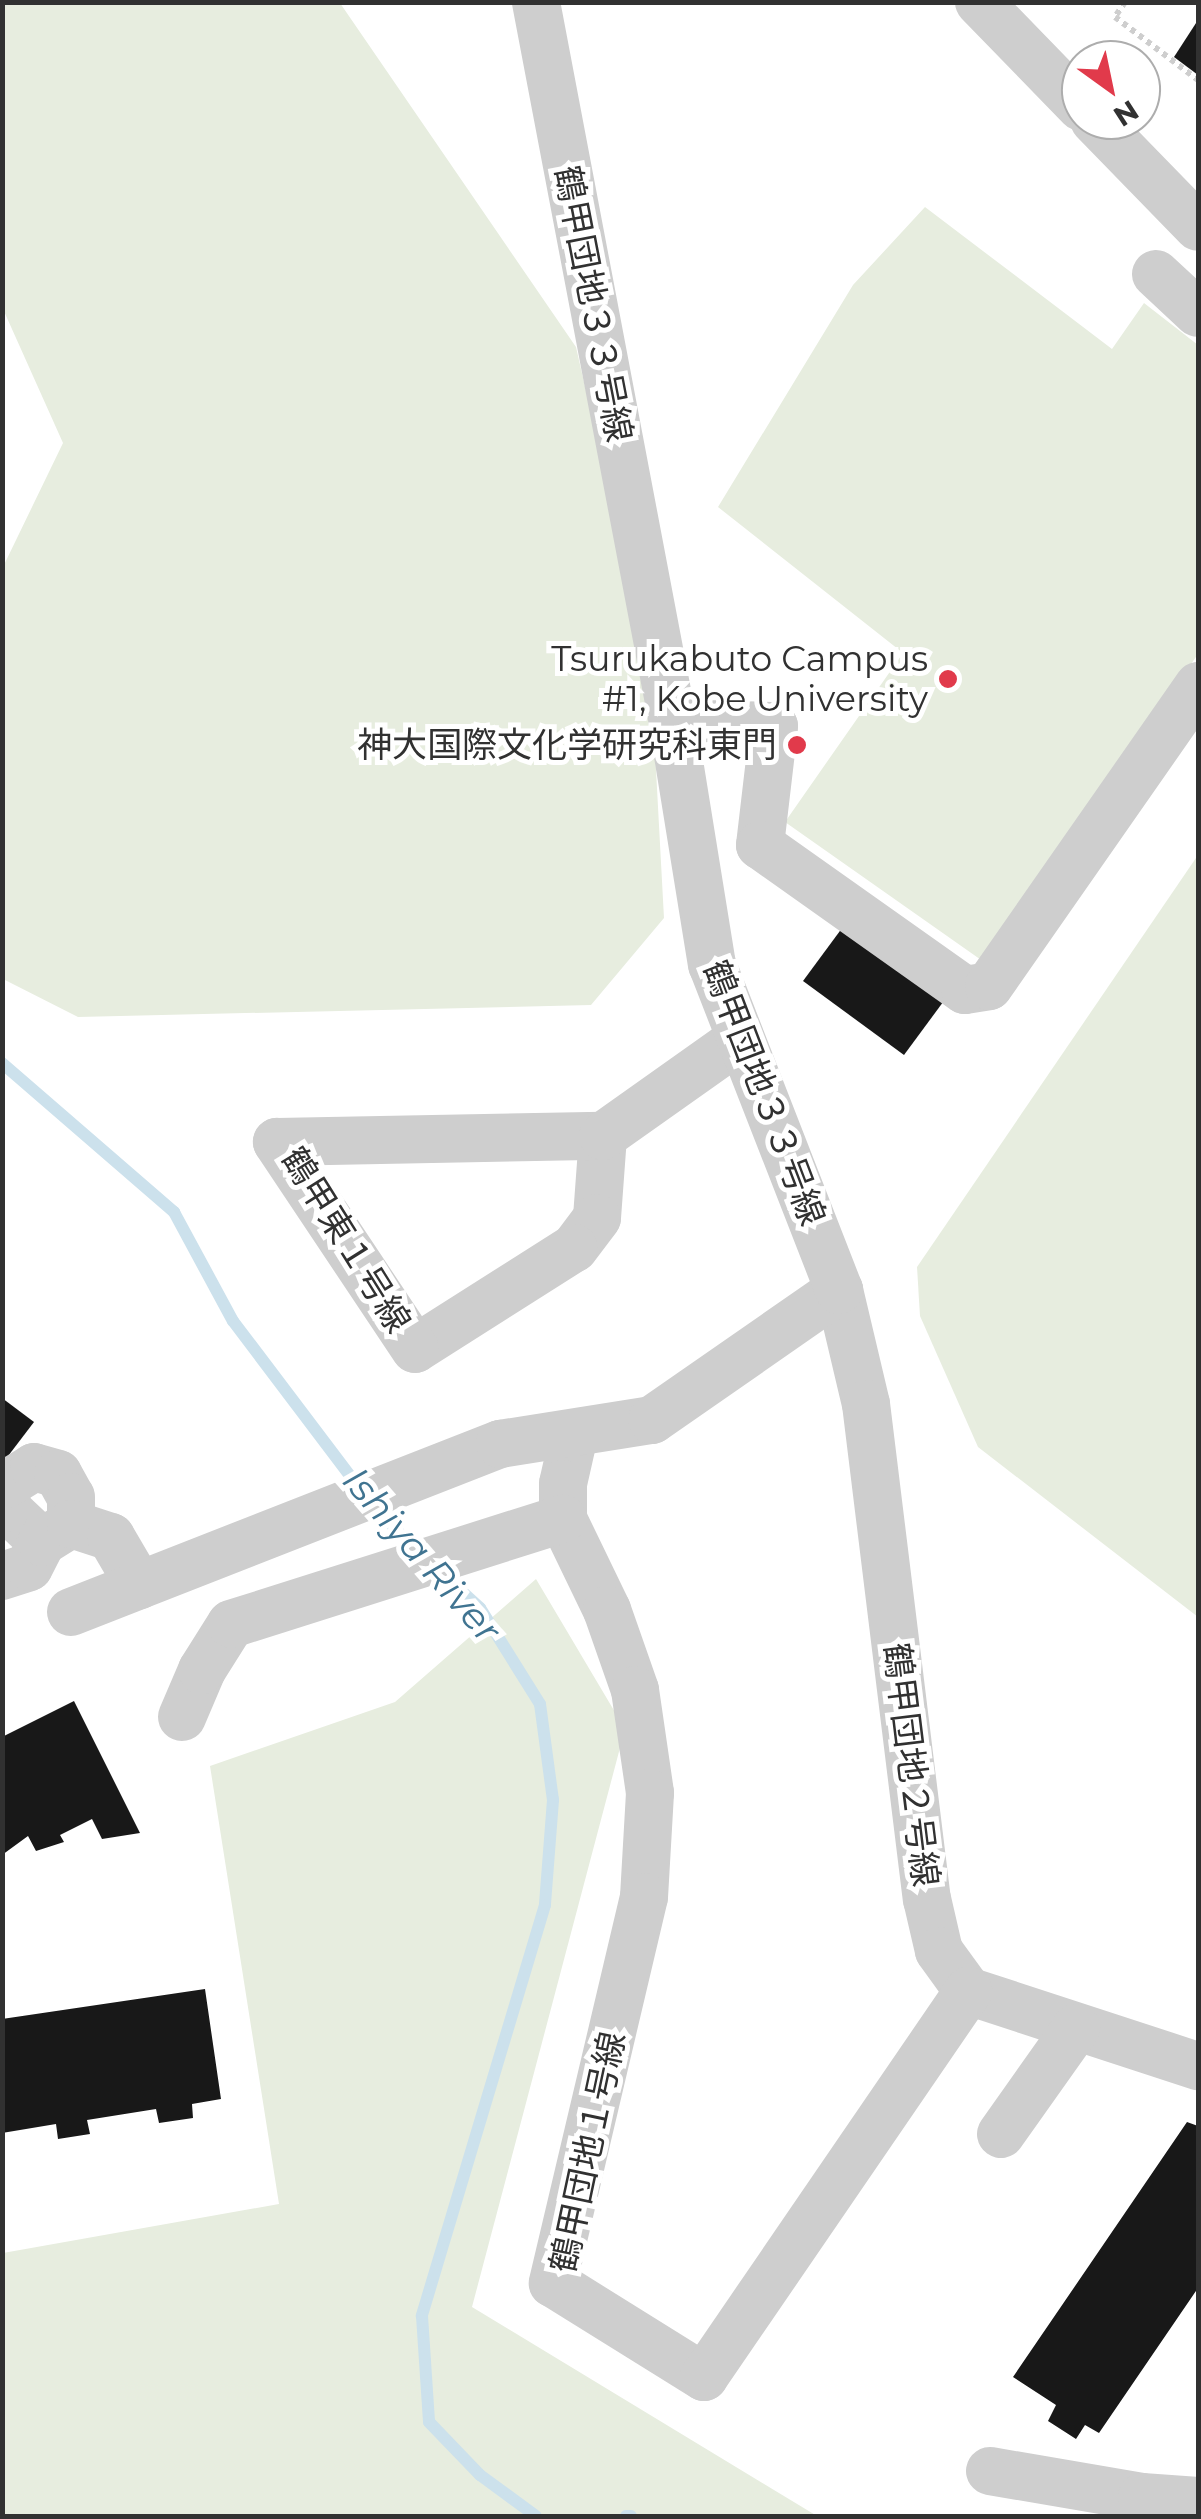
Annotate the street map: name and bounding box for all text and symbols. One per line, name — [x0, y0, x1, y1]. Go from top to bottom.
north arrow — [1061, 40, 1161, 140]
text: N — [1108, 93, 1145, 134]
street label: 鶴甲団地３３号線 — [546, 163, 640, 445]
place label: Tsurukabuto Campus #1, Kobe University — [551, 638, 928, 720]
marker: Tsurukabuto Campus #1, Kobe University — [937, 668, 959, 690]
place label: 神大国際文化学研究科東門 — [357, 724, 777, 766]
marker: 神大国際文化学研究科東門 — [786, 734, 808, 756]
street label: 鶴甲団地３３号線 — [694, 955, 834, 1231]
street label: 鶴甲東１号線 — [273, 1140, 419, 1340]
water label: Ishiya River — [333, 1458, 511, 1652]
street label: 鶴甲団地２号線 — [875, 1641, 947, 1889]
street label: 鶴甲団地１号線 — [542, 2028, 634, 2276]

